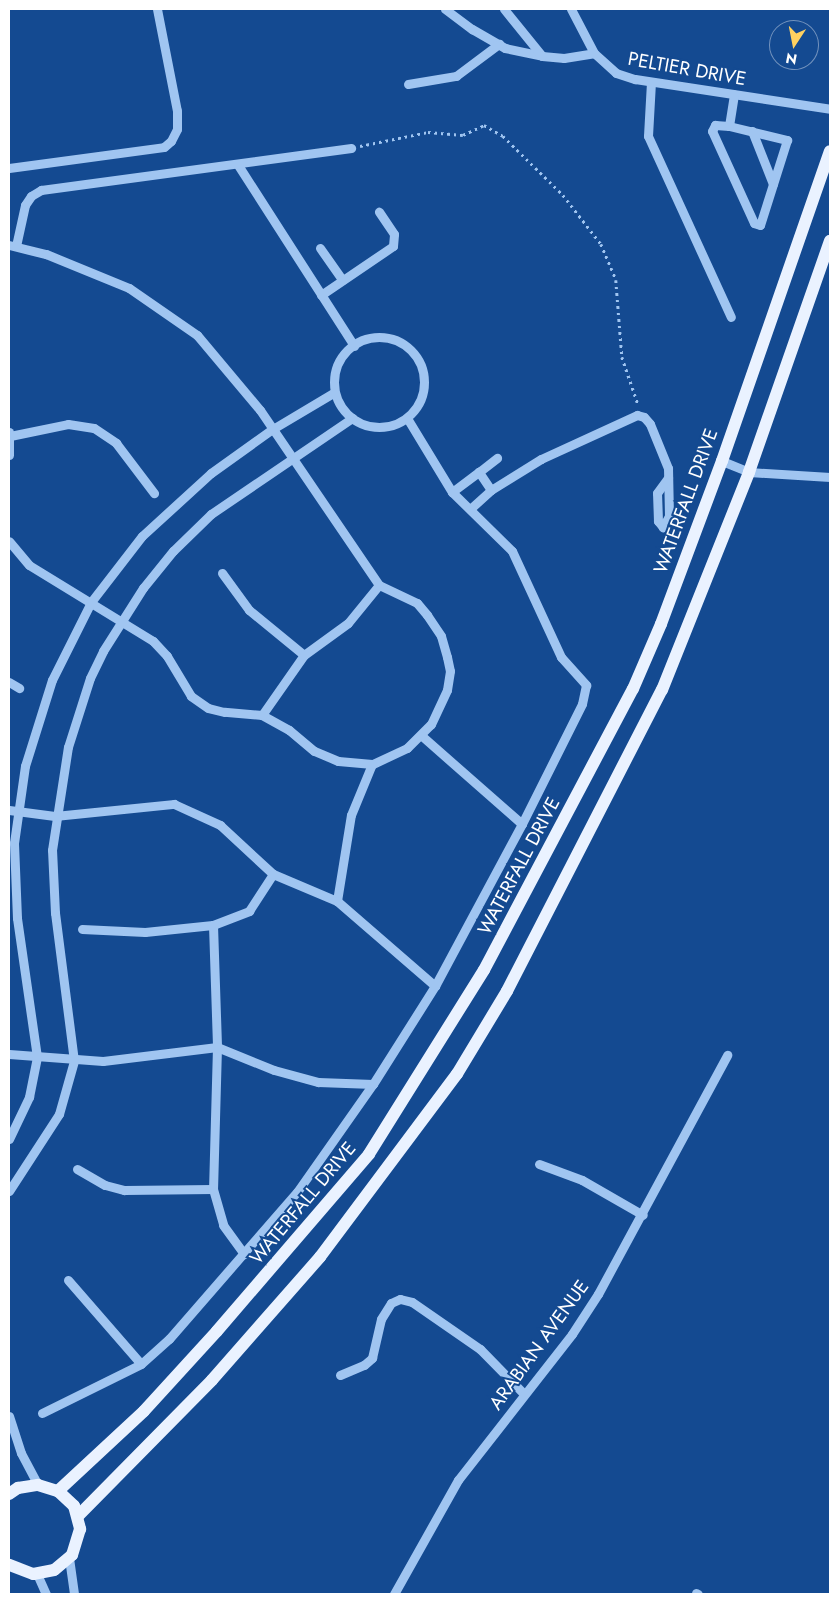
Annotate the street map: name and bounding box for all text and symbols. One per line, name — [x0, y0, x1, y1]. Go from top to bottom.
north arrow — [769, 20, 819, 70]
street label: PELTIER DRIVE — [626, 47, 748, 91]
text: N — [784, 48, 799, 70]
street label: WATERFALL DRIVE — [649, 425, 723, 577]
street label: WATERFALL DRIVE — [473, 793, 565, 939]
street label: WATERFALL DRIVE — [245, 1137, 361, 1269]
street label: ARABIAN AVENUE — [484, 1276, 594, 1414]

